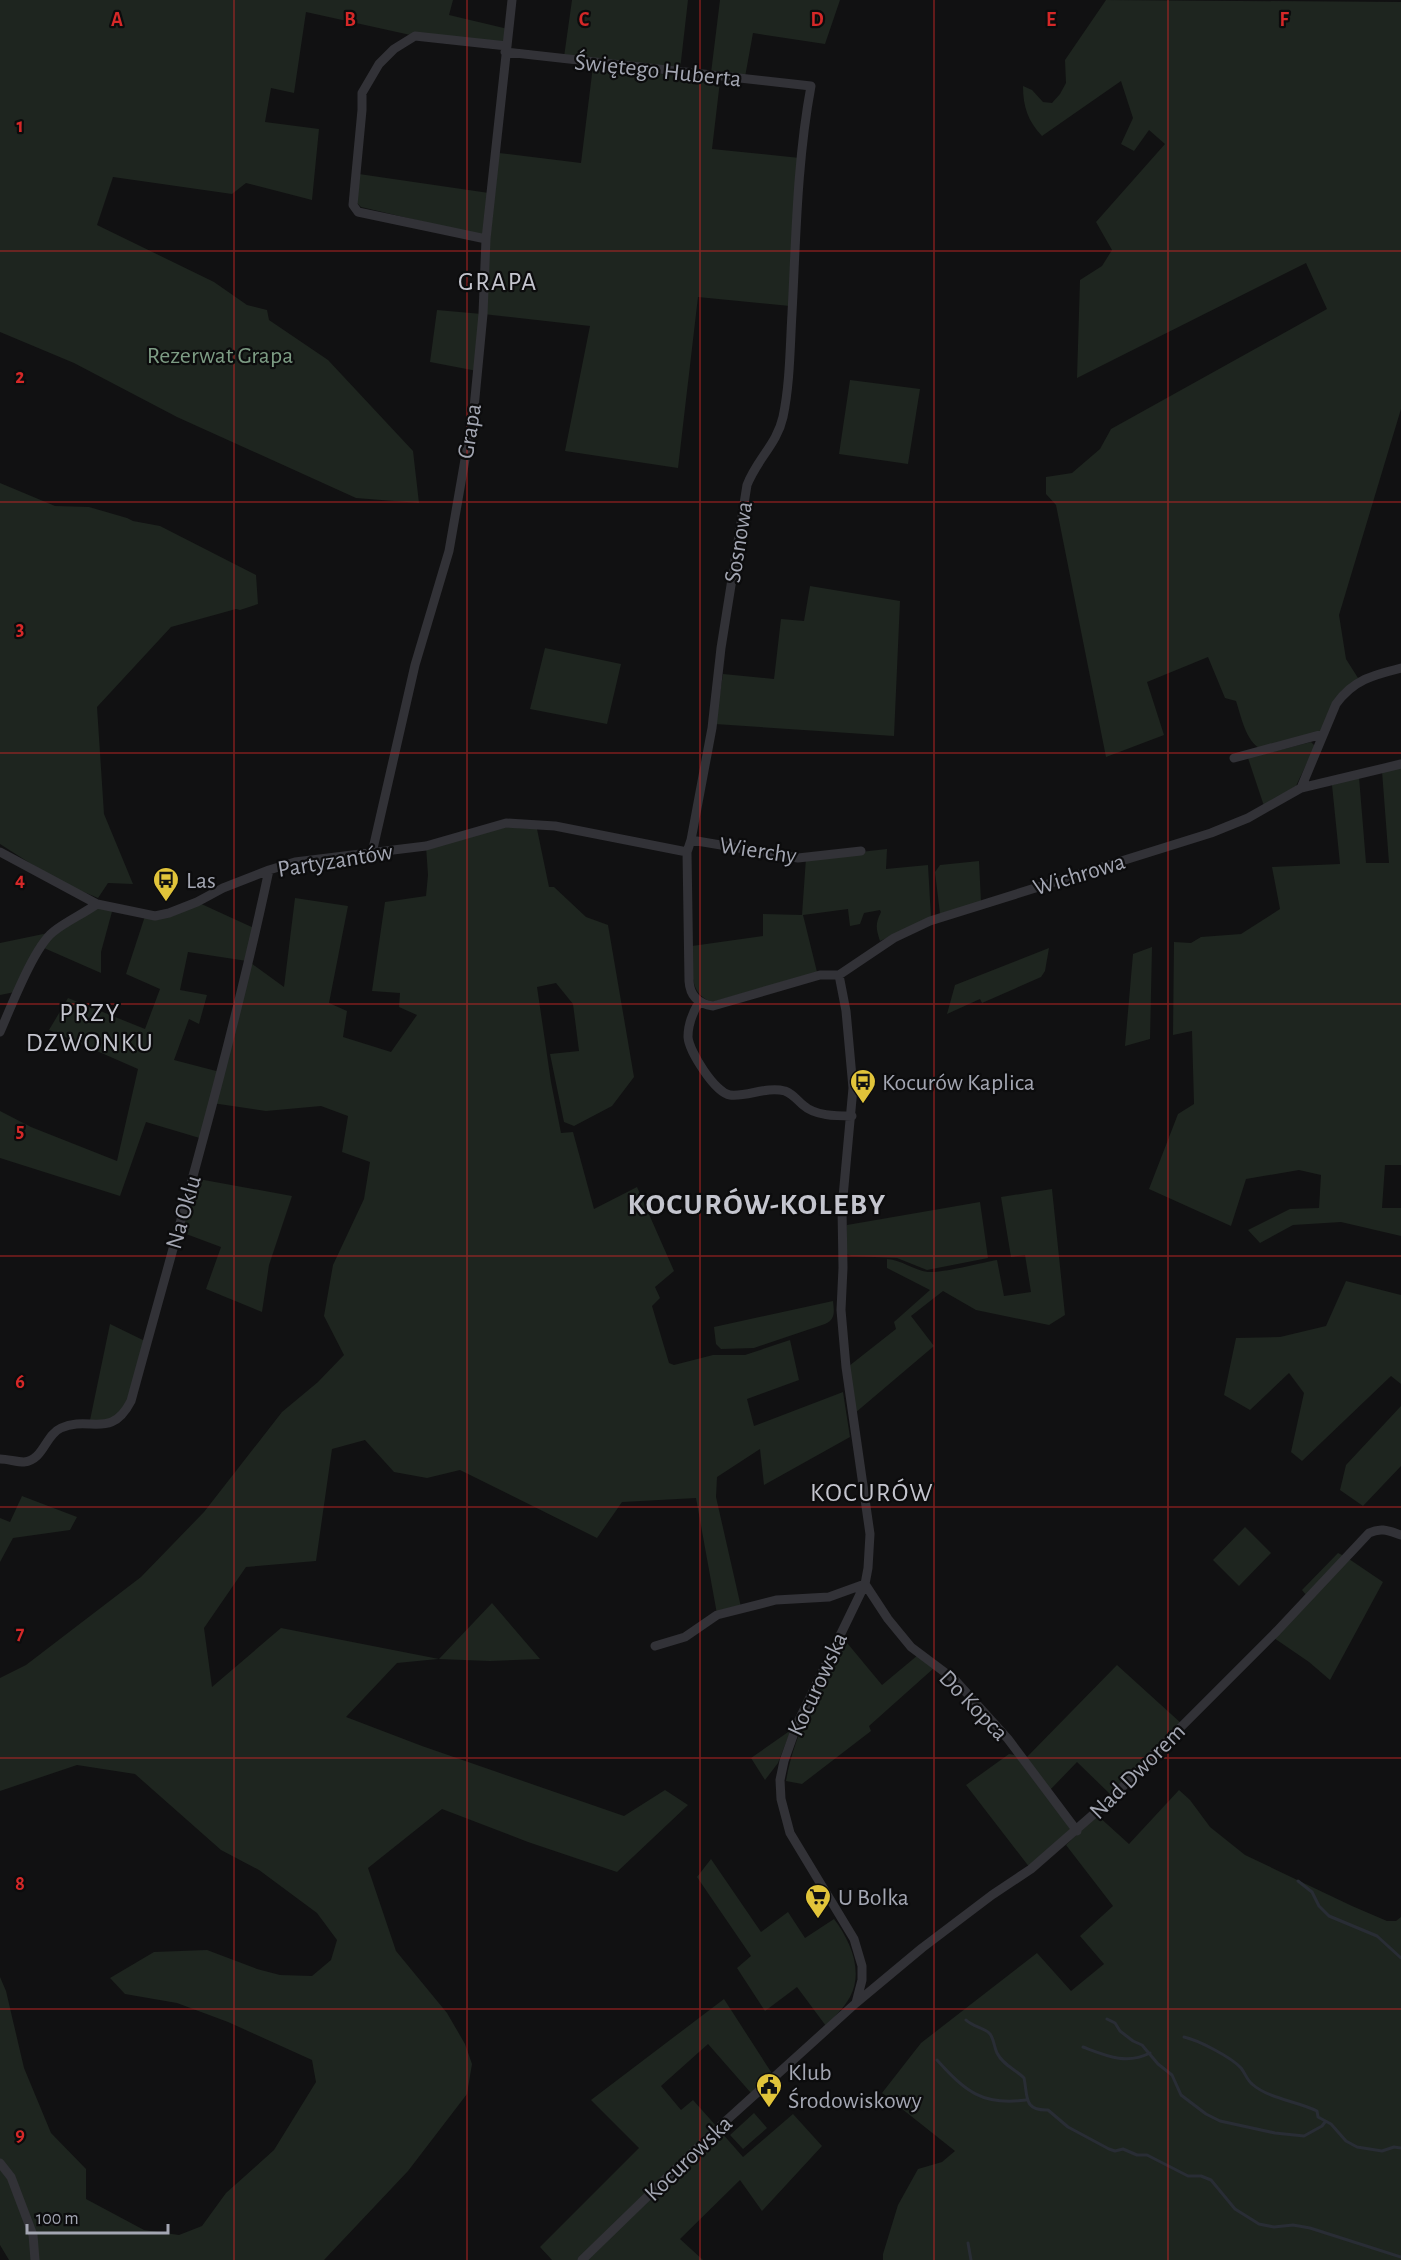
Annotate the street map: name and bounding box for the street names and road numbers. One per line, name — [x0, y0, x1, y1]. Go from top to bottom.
street label: Świętego Huberta — [573, 48, 743, 92]
street label: Grapa — [454, 402, 486, 461]
street label: Sosnowa — [721, 500, 757, 585]
street label: Wierchy — [718, 834, 798, 868]
street label: Partyzantów — [276, 840, 395, 882]
street label: Wichrowa — [1030, 850, 1128, 900]
street label: Na Oklu — [162, 1173, 206, 1252]
street label: Kocurowska — [783, 1629, 852, 1740]
street label: Do Kopca — [934, 1666, 1012, 1746]
street label: Nad Dworem — [1085, 1719, 1190, 1824]
street label: Kocurowska — [640, 2111, 737, 2206]

